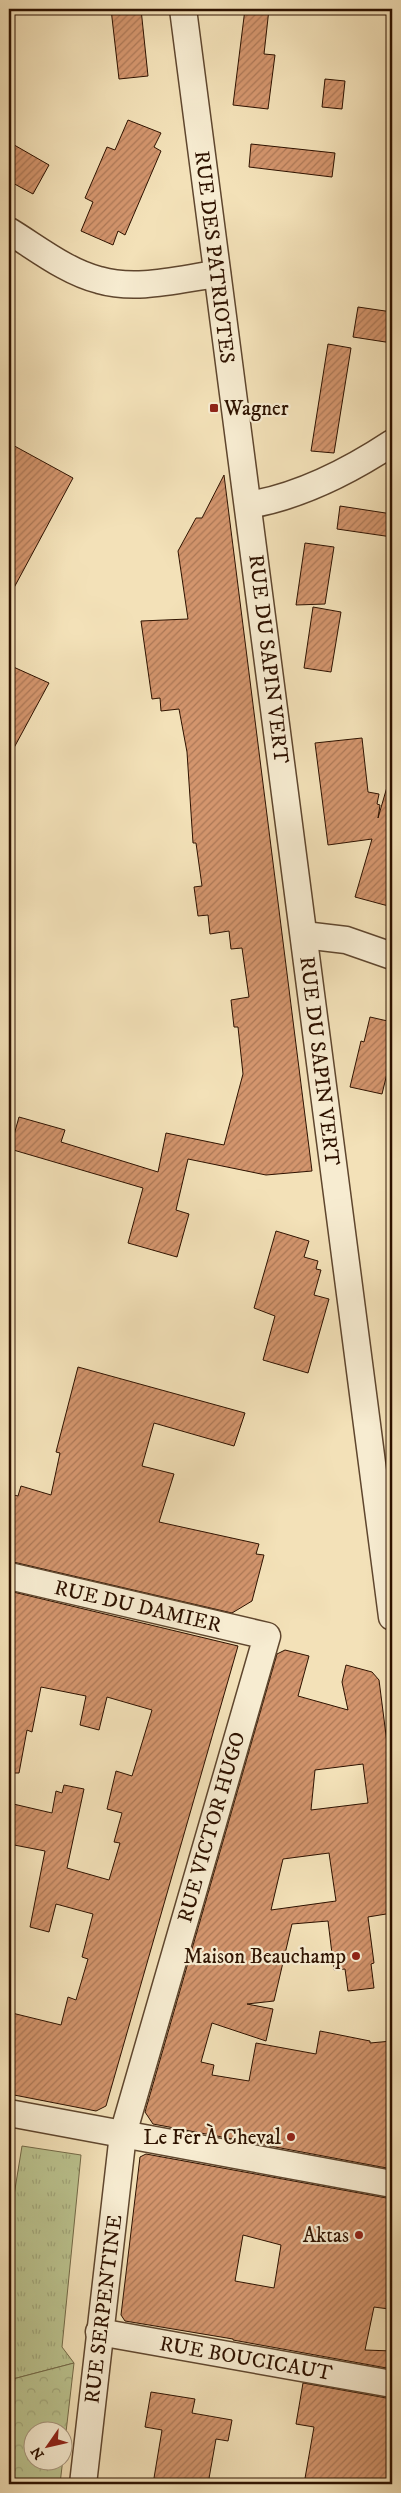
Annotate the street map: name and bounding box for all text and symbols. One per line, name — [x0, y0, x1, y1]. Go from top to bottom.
street label: RUE DES PATRIOTES — [188, 149, 240, 365]
place label: Wagner — [223, 396, 289, 422]
marker: Wagner — [208, 402, 220, 414]
street label: RUE DU SAPIN VERT — [242, 553, 294, 765]
street label: RUE DU SAPIN VERT — [293, 955, 345, 1167]
street label: RUE DU DAMIER — [52, 1575, 224, 1639]
street label: RUE VICTOR HUGO — [172, 1729, 252, 1926]
place label: Maison Beauchamp — [183, 1944, 346, 1970]
marker: Maison Beauchamp — [350, 1950, 362, 1962]
place label: Le Fer À Cheval — [143, 2123, 282, 2151]
marker: Le Fer À Cheval — [285, 2131, 297, 2143]
street label: RUE SERPENTINE — [80, 2213, 128, 2405]
place label: Aktas — [303, 2223, 349, 2249]
marker: Aktas — [353, 2229, 365, 2241]
street label: RUE BOUCICAUT — [157, 2331, 334, 2387]
north arrow — [22, 2420, 72, 2470]
text: N — [27, 2442, 49, 2463]

